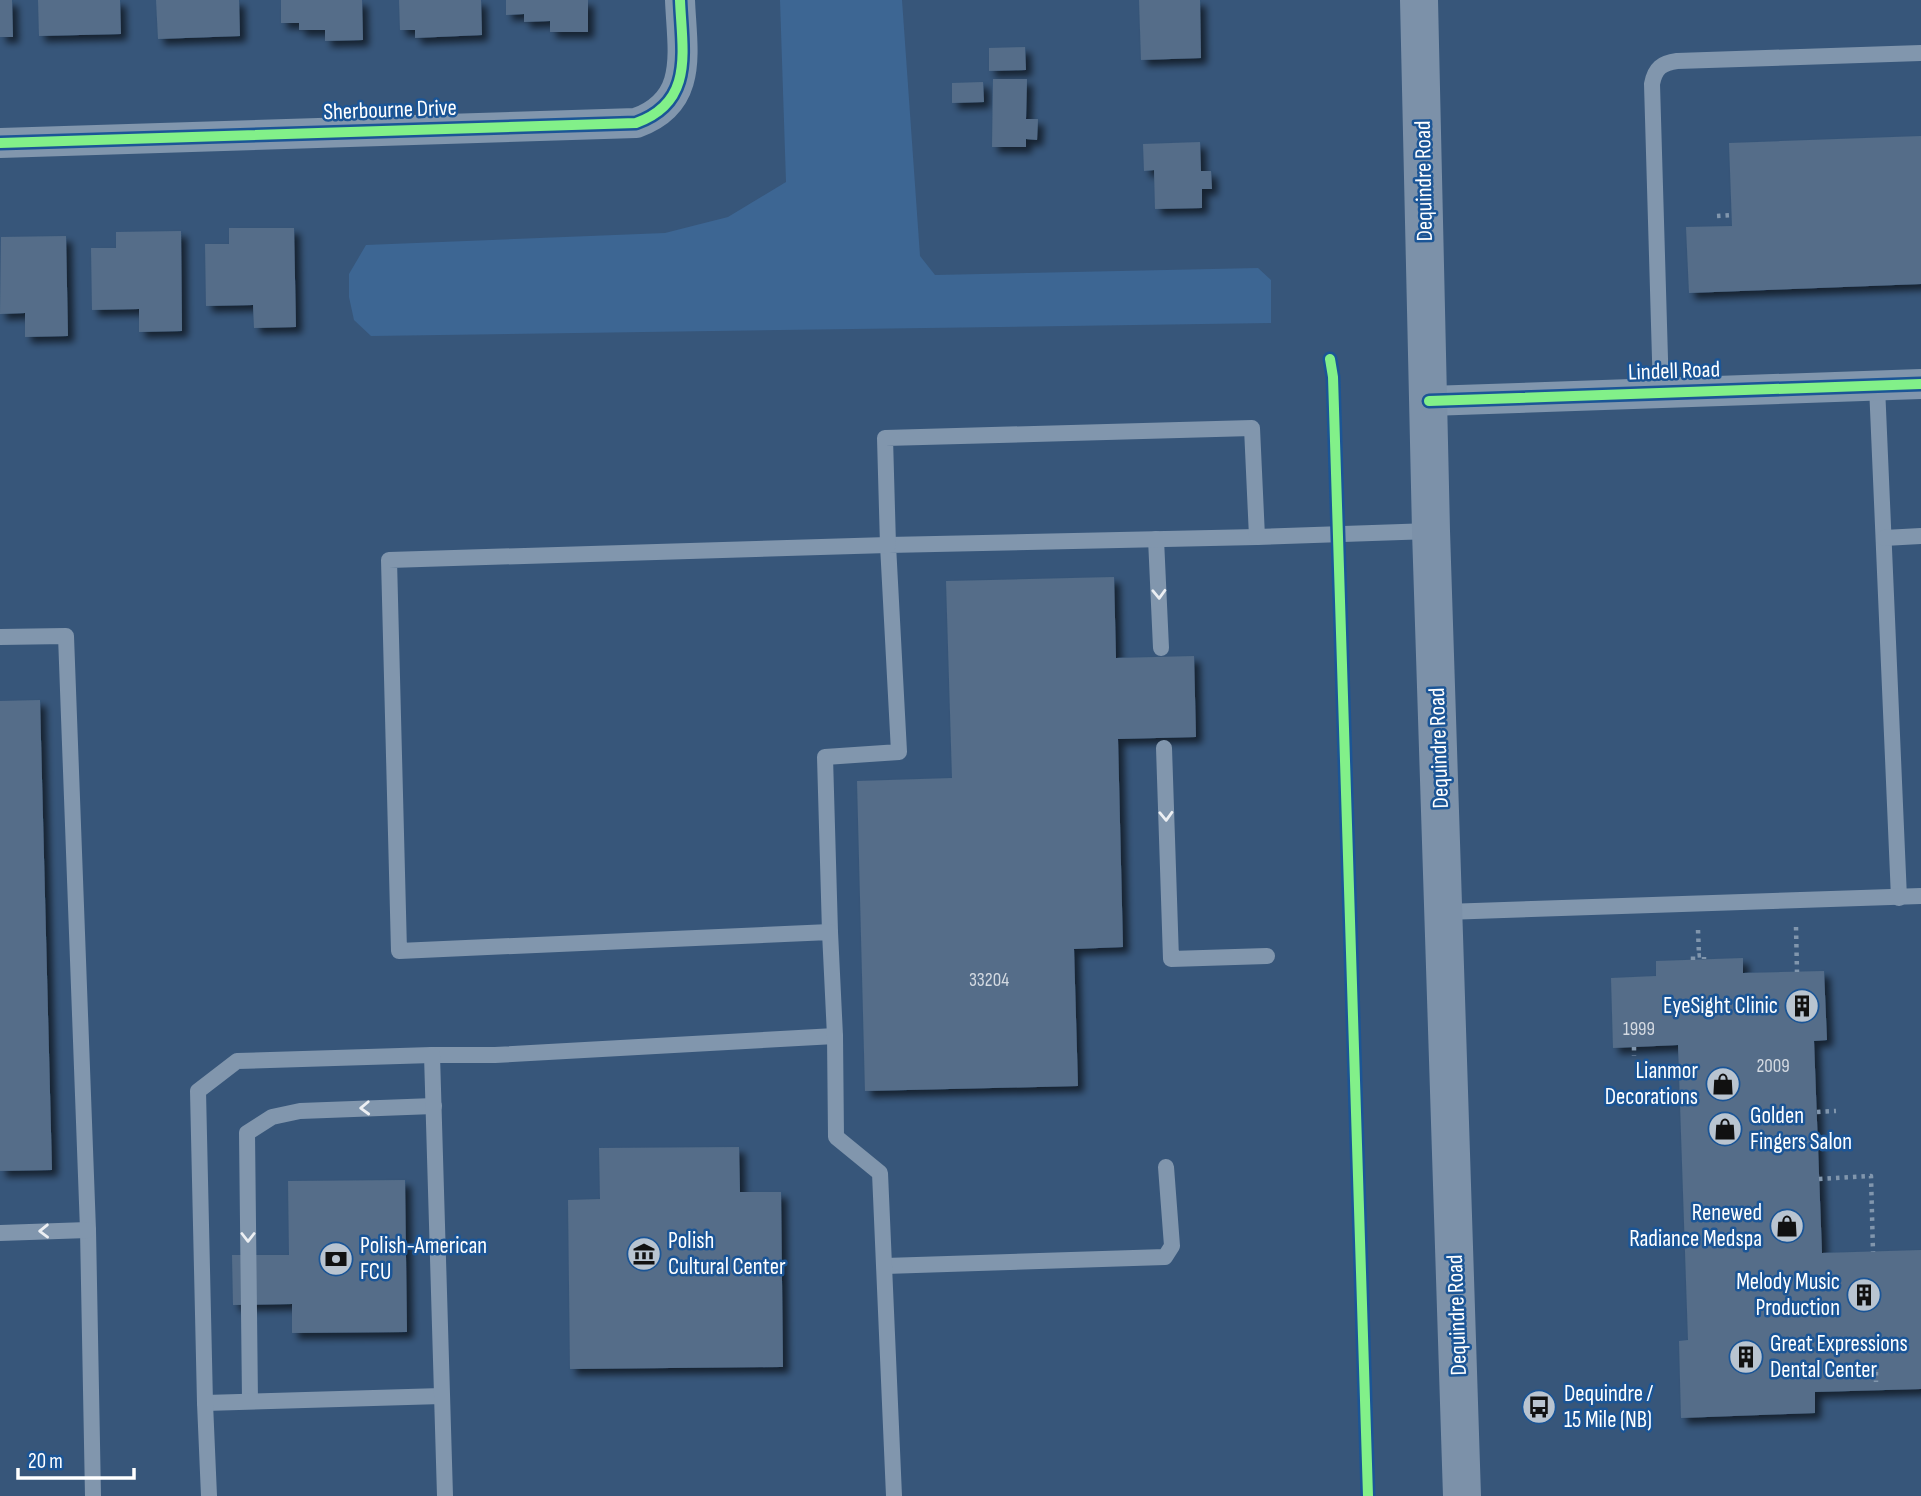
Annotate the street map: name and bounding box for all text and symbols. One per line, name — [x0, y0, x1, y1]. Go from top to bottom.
street label: Sherbourne Drive — [323, 94, 457, 126]
street label: Dequindre Road — [1409, 120, 1439, 242]
street label: Lindell Road — [1628, 355, 1720, 387]
one-way arrow — [1151, 588, 1166, 599]
street label: Dequindre Road — [1423, 687, 1455, 809]
one-way arrow — [1158, 812, 1174, 822]
house number: 33204 — [969, 969, 1009, 992]
building icon: EyeSight Clinic — [1783, 987, 1821, 1025]
place label: EyeSight Clinic — [1663, 992, 1778, 1020]
house number: 1999 — [1623, 1018, 1655, 1041]
house number: 2009 — [1756, 1055, 1790, 1078]
place label: Lianmor Decorations — [1605, 1057, 1698, 1111]
shop icon: Lianmor Decorations — [1704, 1065, 1742, 1103]
one-way arrow — [360, 1101, 371, 1116]
place label: Golden Fingers Salon — [1750, 1102, 1852, 1156]
shop icon: Golden Fingers Salon — [1706, 1110, 1744, 1148]
place label: Renewed Radiance Medspa — [1629, 1199, 1762, 1253]
shop icon: Renewed Radiance Medspa — [1768, 1207, 1806, 1245]
one-way arrow — [38, 1224, 49, 1239]
place label: Polish Cultural Center — [668, 1227, 786, 1281]
one-way arrow — [240, 1232, 256, 1243]
place label: Polish-American FCU — [360, 1232, 487, 1286]
museum icon: Polish Cultural Center — [625, 1235, 663, 1273]
bank icon: Polish-American FCU — [317, 1240, 355, 1278]
street label: Dequindre Road — [1441, 1254, 1473, 1376]
place label: Melody Music Production — [1736, 1268, 1840, 1322]
building icon: Melody Music Production — [1845, 1276, 1883, 1314]
place label: Great Expressions Dental Center — [1770, 1330, 1908, 1384]
building icon: Great Expressions Dental Center — [1727, 1338, 1765, 1376]
place label: Dequindre / 15 Mile (NB) — [1564, 1380, 1654, 1434]
bus stop icon: Dequindre / 15 Mile (NB) — [1520, 1388, 1558, 1426]
scale bar — [18, 1436, 133, 1480]
text: 20 m — [28, 1449, 63, 1474]

